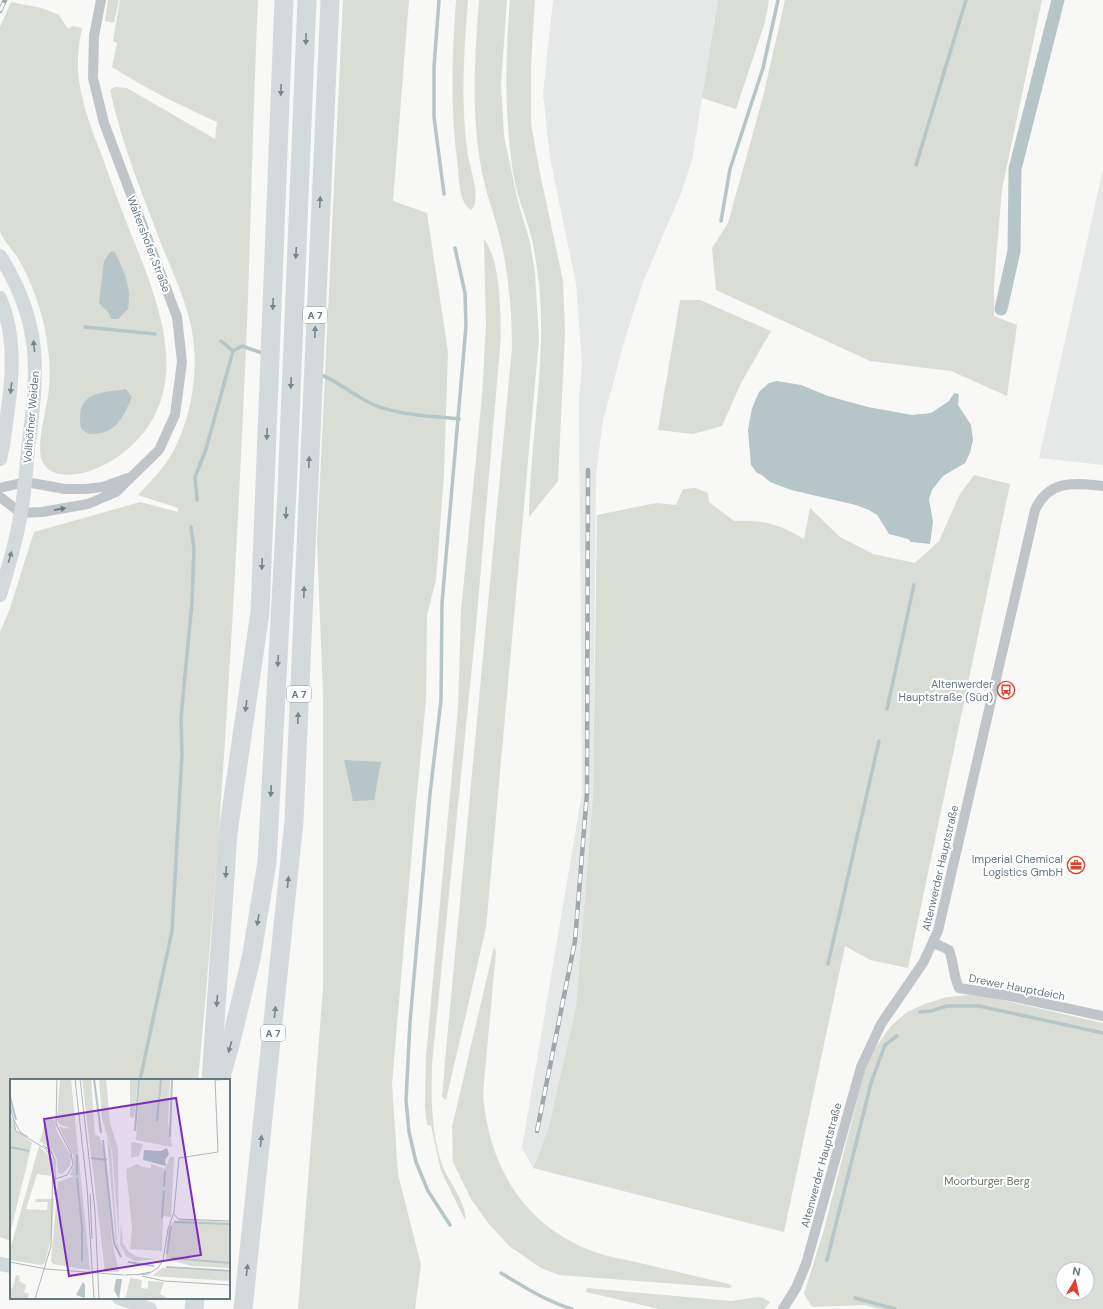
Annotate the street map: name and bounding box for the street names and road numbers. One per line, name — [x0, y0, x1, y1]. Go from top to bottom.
street label: Waltershofer Straße — [124, 194, 174, 294]
road number: A 7 — [303, 307, 327, 323]
street label: Vollhöfner Weiden — [20, 370, 42, 464]
road number: A 7 — [287, 686, 311, 702]
street label: Altenwerder Hauptstraße — [919, 804, 961, 932]
street label: Drewer Hauptdeich — [968, 971, 1066, 1003]
road number: A 7 — [261, 1025, 285, 1041]
street label: Altenwerder Hauptstraße — [798, 1101, 844, 1229]

